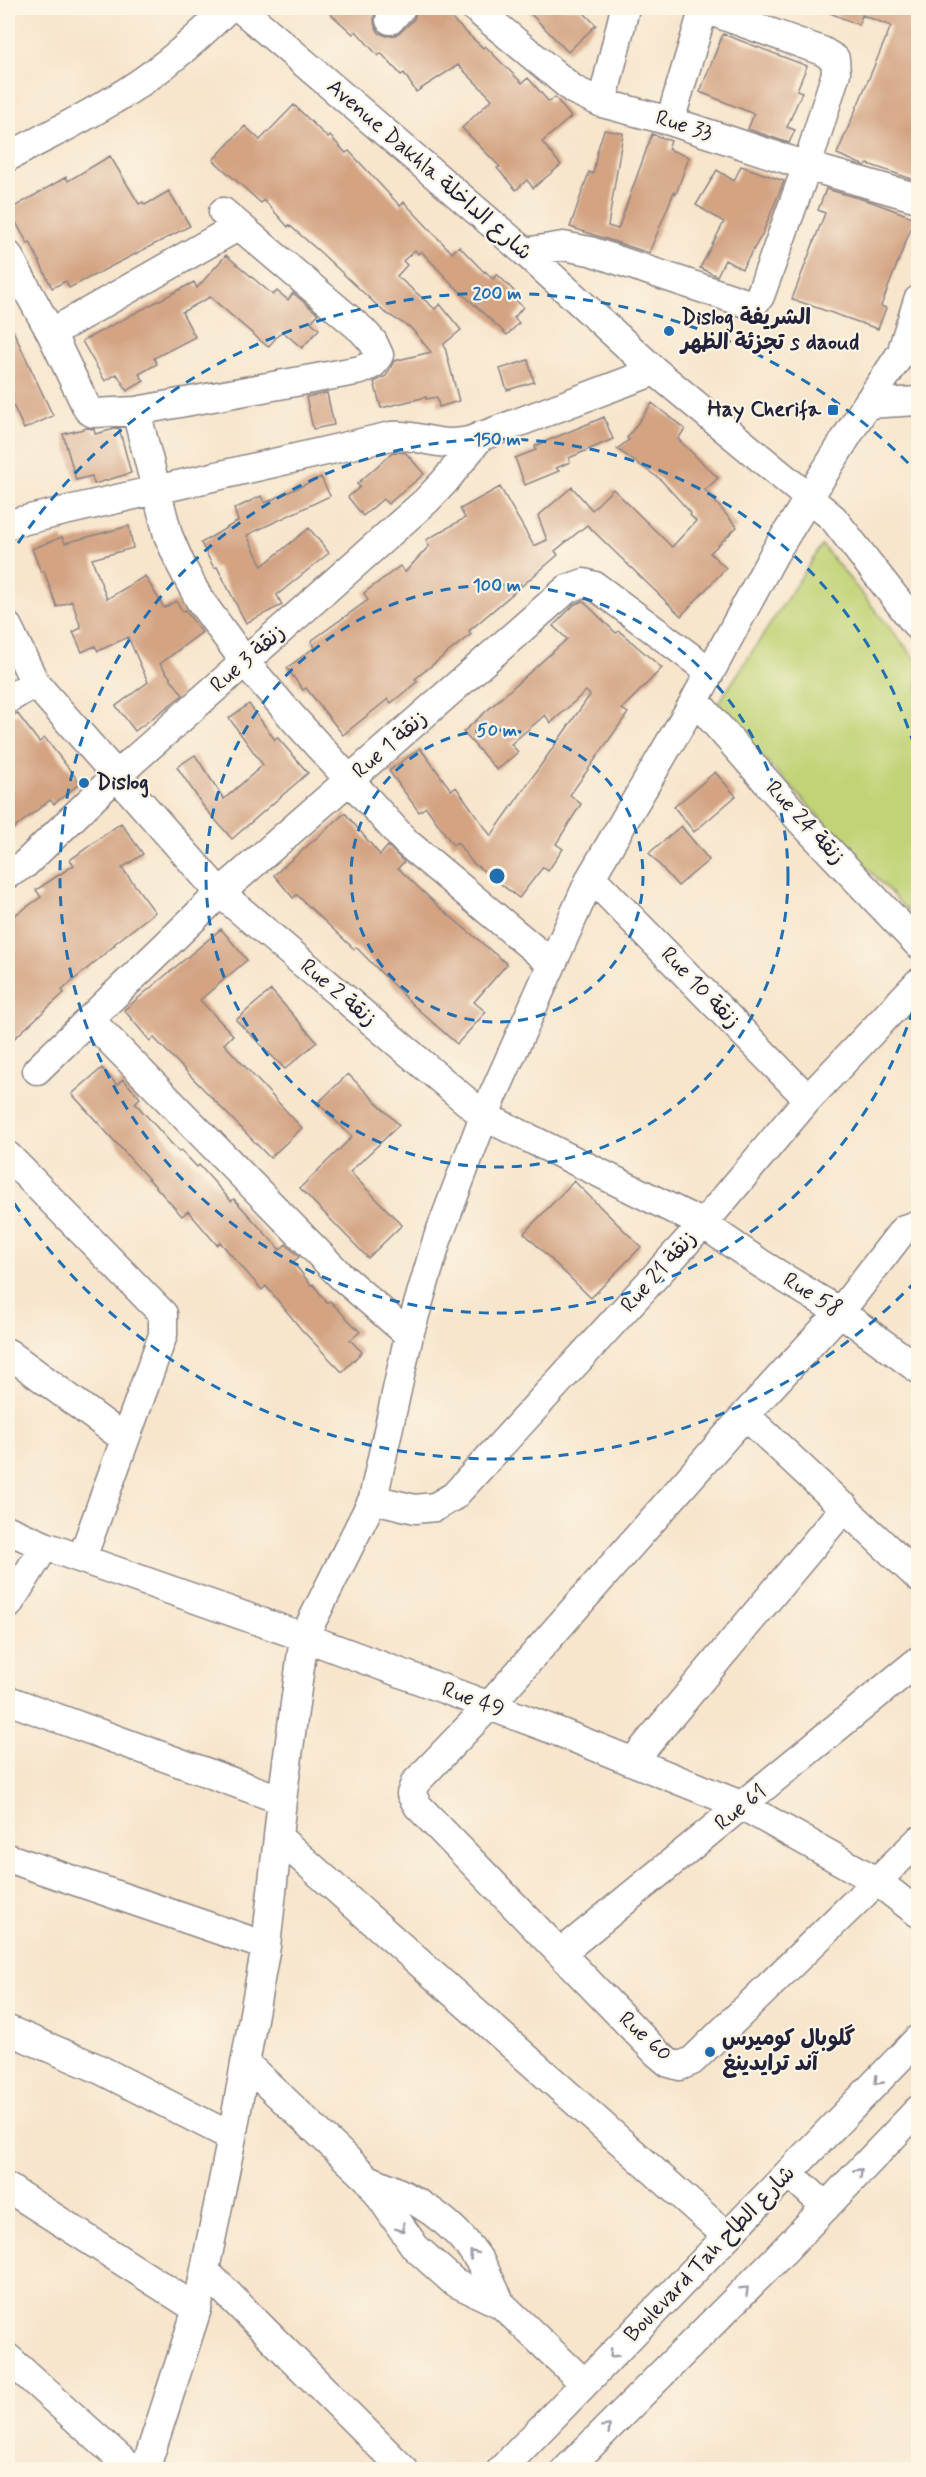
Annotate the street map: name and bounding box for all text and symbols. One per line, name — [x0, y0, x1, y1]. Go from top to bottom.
street label: Avenue Dakhla شارع الداخلة — [321, 73, 537, 267]
street label: Rue 33 — [652, 104, 716, 148]
text: 200 m — [472, 282, 522, 306]
place label: Dislog الشريفة تجزئة الظهر s daoud — [679, 304, 859, 357]
marker: Dislog الشريفة تجزئة الظهر s daoud — [662, 324, 676, 338]
place label: Hay Cherifa — [707, 396, 822, 424]
marker: Hay Cherifa — [826, 403, 840, 417]
text: 150 m — [473, 428, 521, 452]
text: 100 m — [473, 574, 521, 598]
street label: Rue 3 زنقة — [205, 619, 291, 699]
street label: Rue 1 زنقة — [347, 705, 433, 785]
text: 50 m — [477, 719, 517, 743]
place label: Dislog — [96, 769, 149, 798]
street label: Rue 24 زنقة — [759, 775, 851, 871]
marker: Dislog — [77, 776, 91, 790]
centre of rings — [487, 866, 507, 886]
street label: Rue 10 زنقة — [654, 941, 746, 1035]
street label: Rue 2 زنقة — [294, 953, 382, 1033]
street label: Rue 21 زنقة — [615, 1225, 703, 1319]
street label: Rue 58 — [777, 1266, 847, 1324]
street label: Rue 49 — [438, 1676, 508, 1724]
street label: Rue 61 — [709, 1778, 773, 1838]
street label: Rue 60 — [612, 2006, 678, 2068]
place label: گلوبال كوميرس آند ترايدينغ — [722, 2024, 855, 2078]
marker: گلوبال كوميرس آند ترايدينغ — [703, 2045, 717, 2059]
one-way arrow — [874, 2073, 885, 2084]
street label: Boulevard Tah شارع الطاح — [618, 2160, 802, 2348]
one-way arrow — [852, 2168, 863, 2179]
one-way arrow — [394, 2221, 405, 2232]
one-way arrow — [470, 2249, 481, 2260]
one-way arrow — [738, 2286, 749, 2296]
one-way arrow — [610, 2346, 621, 2357]
one-way arrow — [601, 2424, 611, 2435]

